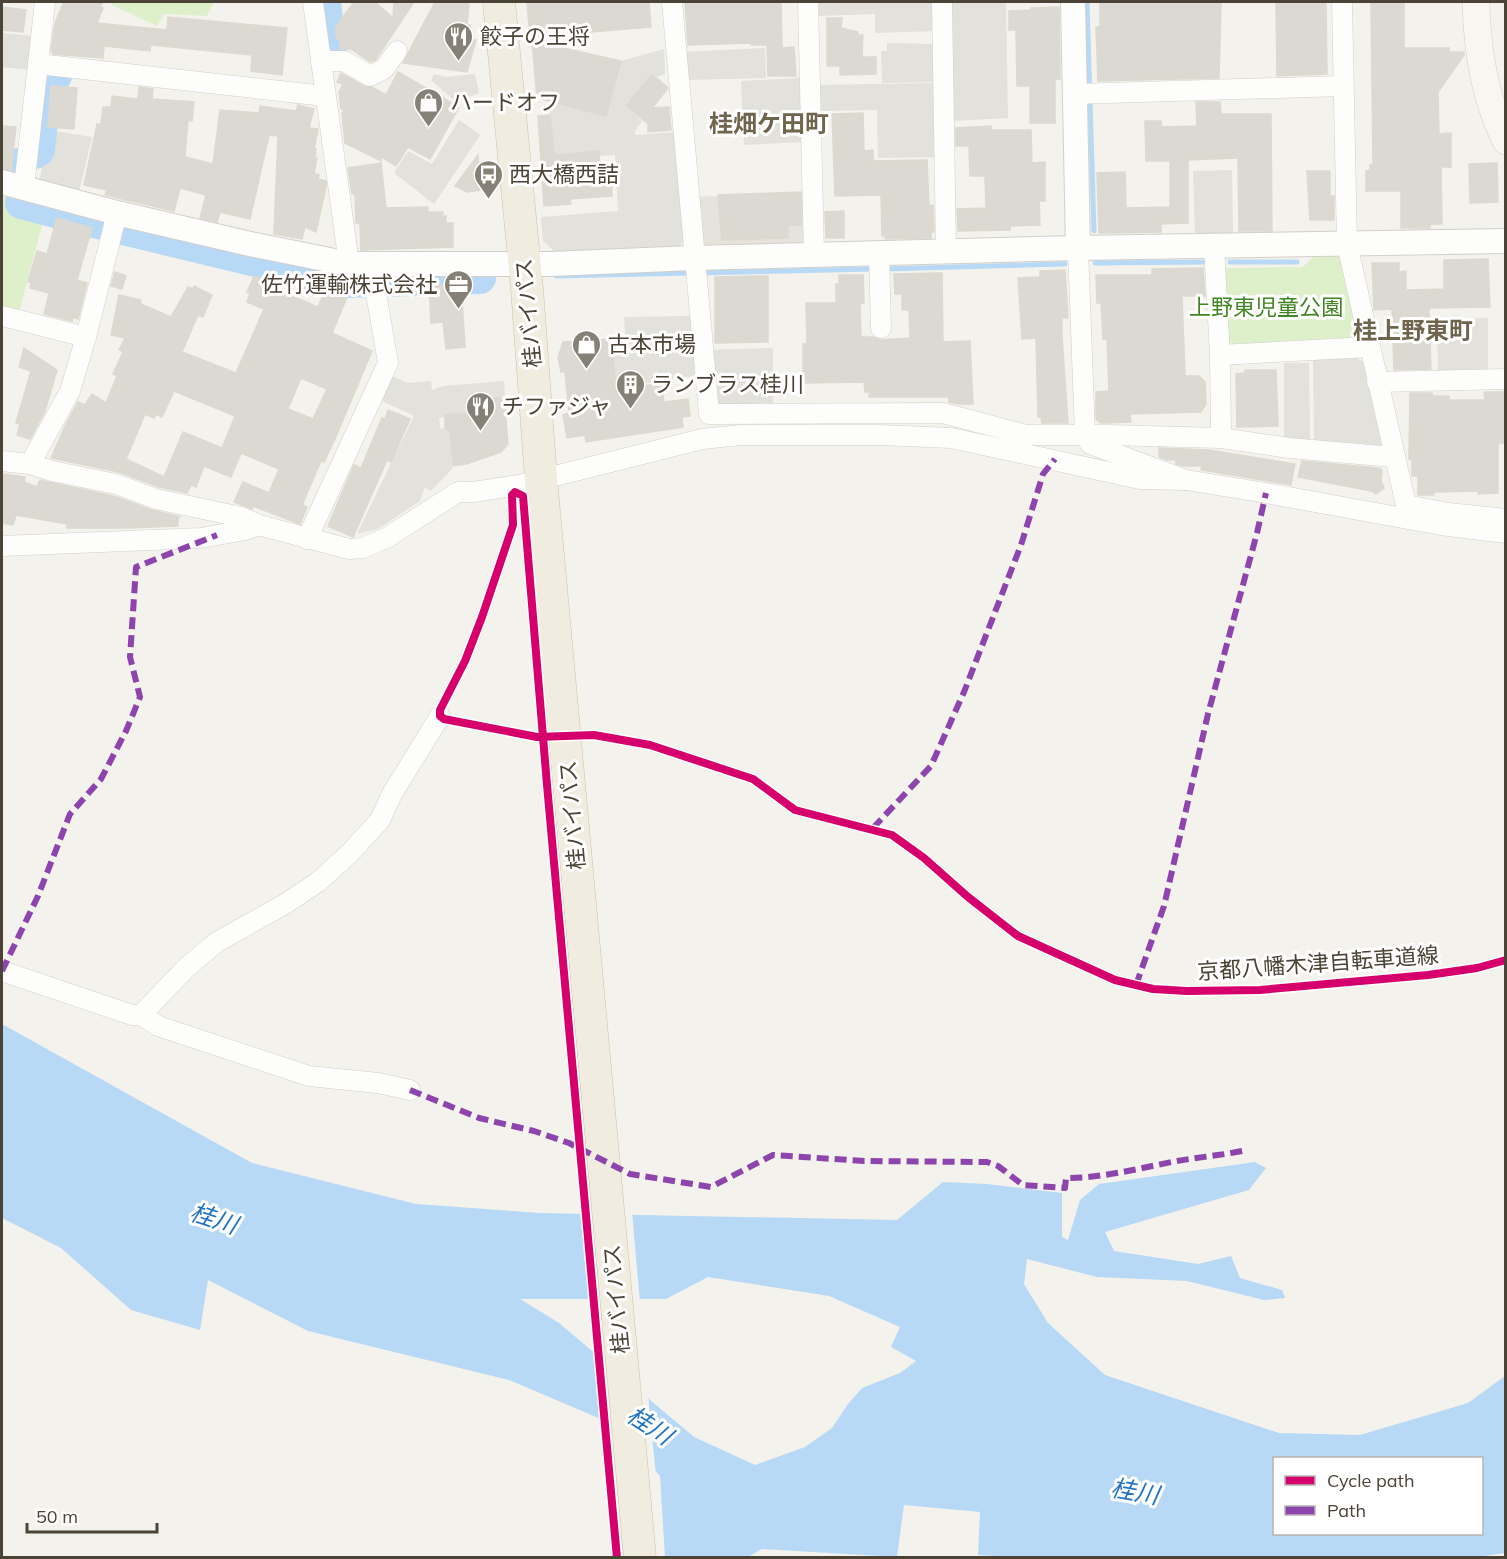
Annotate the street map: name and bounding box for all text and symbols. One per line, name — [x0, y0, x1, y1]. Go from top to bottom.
restaurant icon: 餃子の王将 — [443, 20, 475, 62]
place label: 餃子の王将 — [480, 22, 590, 50]
shop icon: ハードオフ — [413, 86, 445, 128]
place label: ハードオフ — [450, 88, 560, 116]
district label: 桂畑ケ田町 — [709, 108, 829, 138]
bus stop icon: 西大橋西詰 — [472, 158, 504, 200]
place label: 西大橋西詰 — [509, 160, 619, 188]
street label: 桂バイパス — [509, 257, 547, 369]
office icon: 佐竹運輸株式会社 — [442, 268, 474, 310]
place label: 佐竹運輸株式会社 — [261, 270, 437, 298]
park label: 上野東児童公園 — [1189, 293, 1343, 321]
district label: 桂上野東町 — [1353, 315, 1473, 345]
shop icon: 古本市場 — [571, 328, 603, 370]
place label: 古本市場 — [608, 330, 696, 358]
building icon: ランブラス桂川 — [614, 368, 646, 410]
place label: ランブラス桂川 — [651, 370, 804, 398]
restaurant icon: チファジャ — [465, 390, 497, 432]
place label: チファジャ — [502, 392, 611, 420]
street label: 桂バイパス — [553, 759, 591, 871]
street label: 京都八幡木津自転車道線 — [1196, 941, 1440, 985]
water label: 桂川 — [187, 1196, 244, 1241]
street label: 桂バイパス — [597, 1243, 635, 1355]
water label: 桂川 — [622, 1399, 681, 1452]
legend — [1273, 1457, 1483, 1535]
text: Cycle path — [1327, 1469, 1414, 1492]
water label: 桂川 — [1109, 1472, 1164, 1510]
scale bar — [27, 1496, 158, 1534]
text: Path — [1327, 1499, 1366, 1522]
text: 50 m — [36, 1505, 78, 1528]

